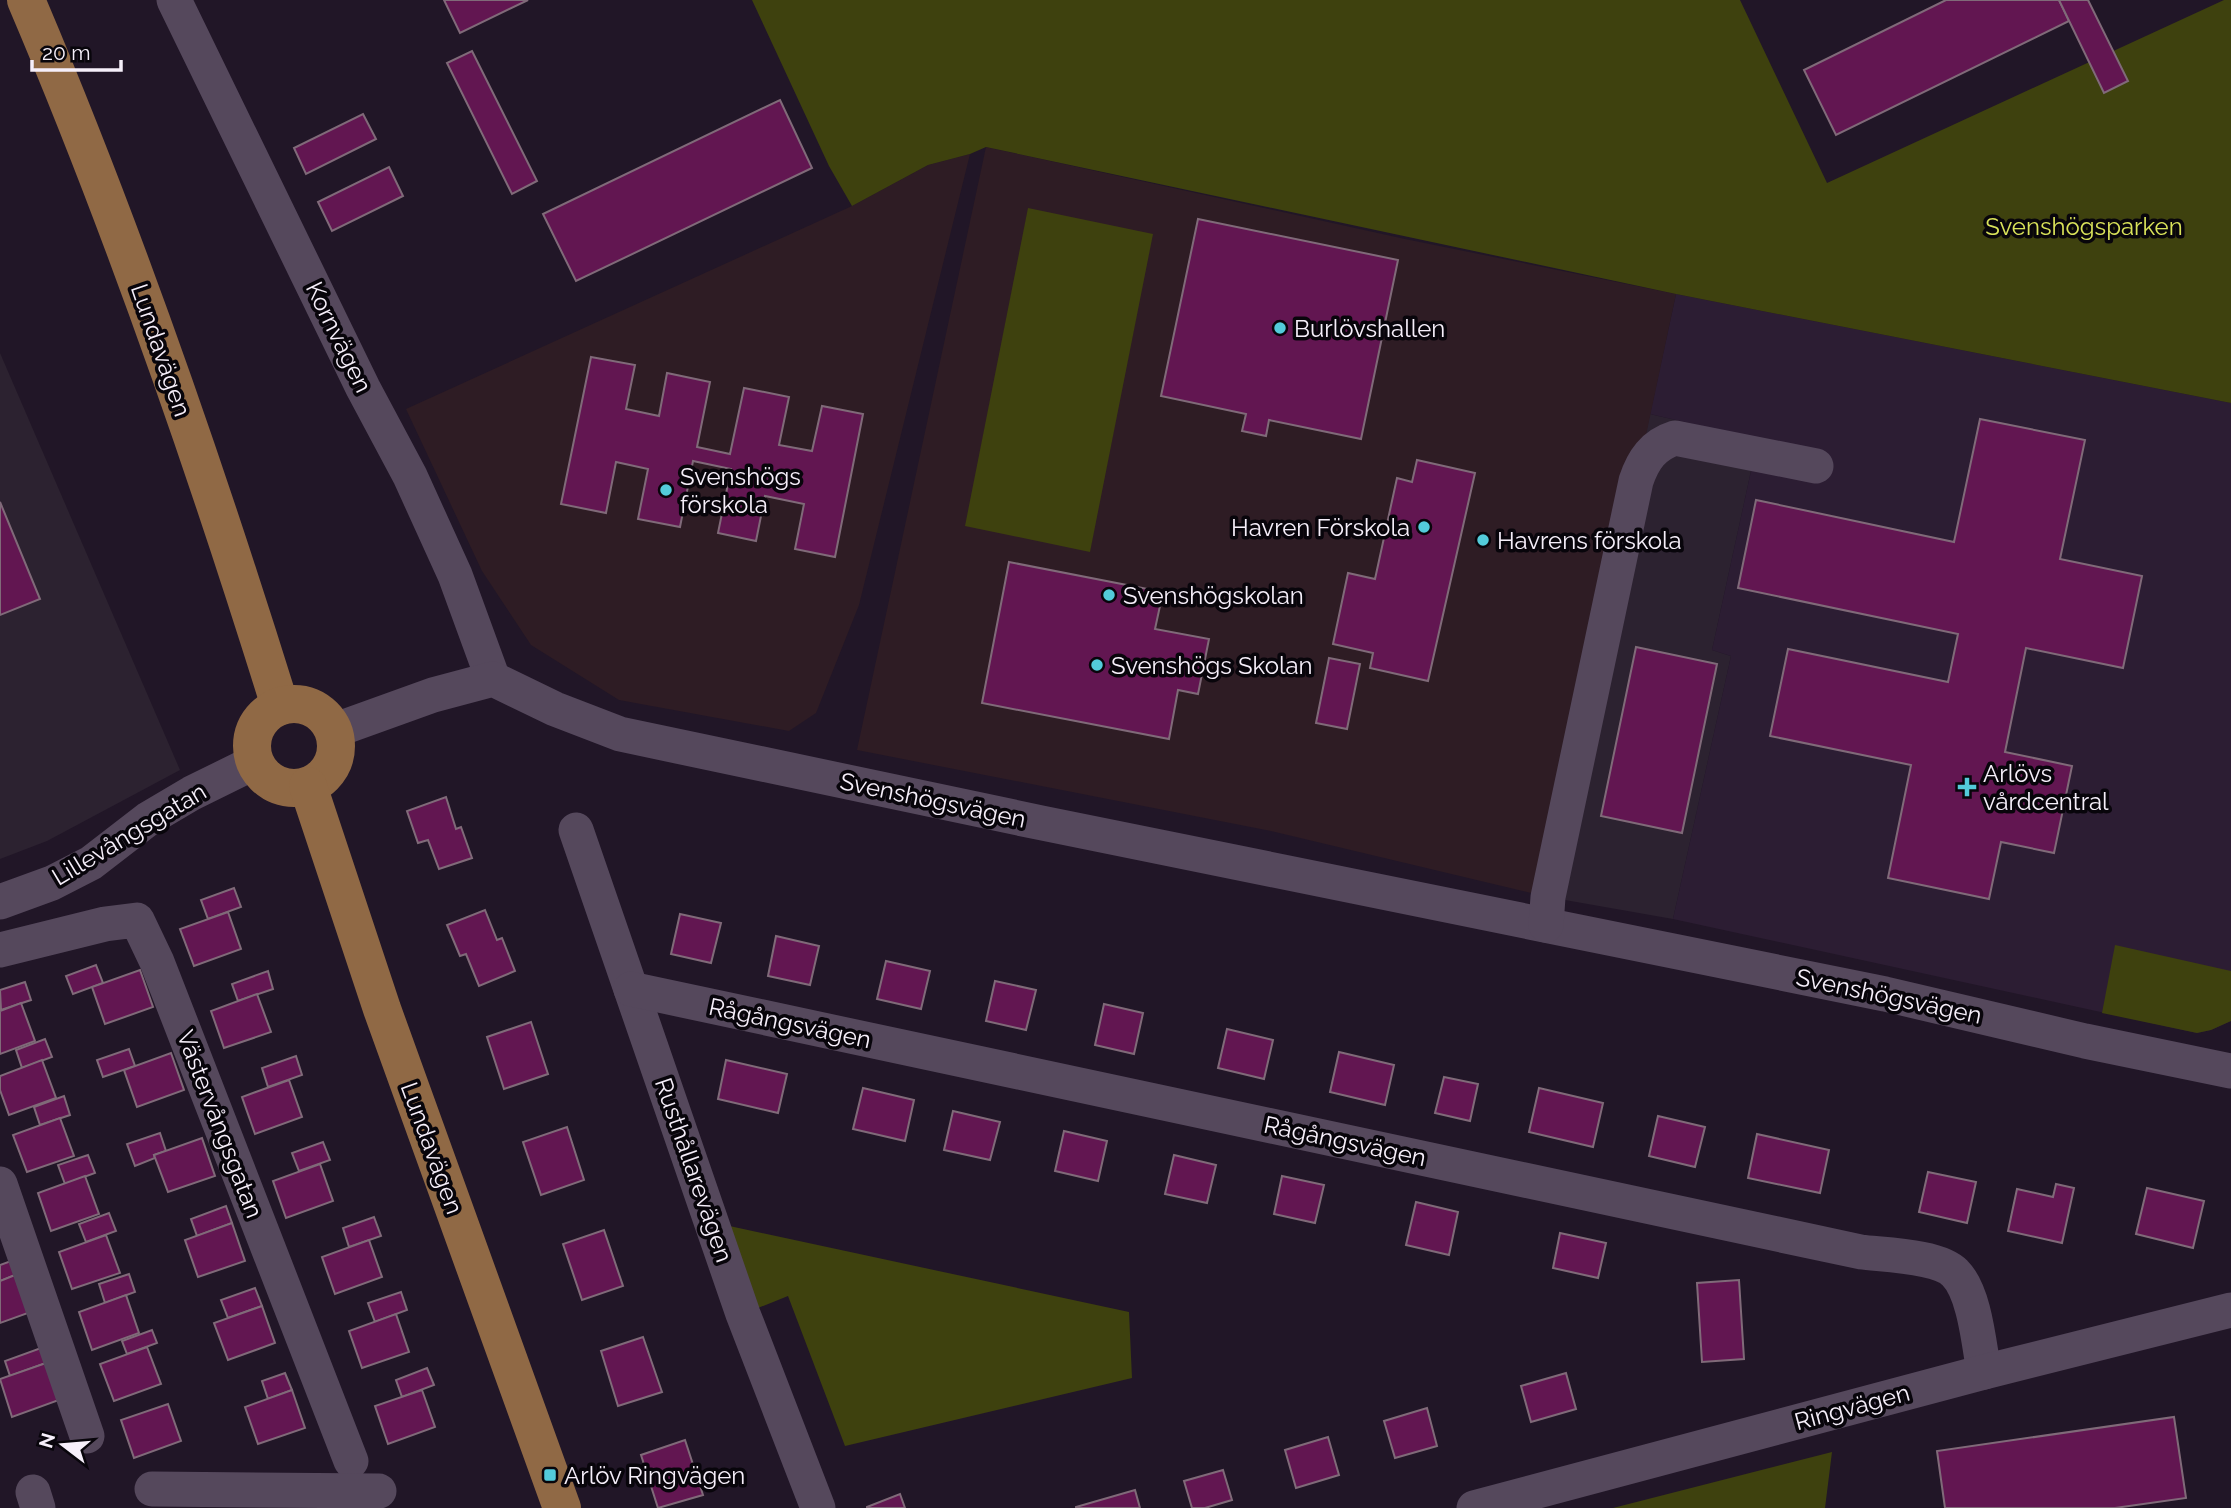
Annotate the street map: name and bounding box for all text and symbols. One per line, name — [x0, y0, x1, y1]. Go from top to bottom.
scale bar — [32, 28, 121, 72]
text: 20 m — [42, 40, 90, 65]
park label: Svenshögsparken — [1985, 212, 2183, 241]
street label: Kornvägen — [300, 277, 378, 397]
street label: Lundavägen — [125, 280, 197, 420]
place label: Burlövshallen — [1294, 314, 1445, 343]
marker: Burlövshallen — [1272, 320, 1288, 336]
place label: Svenshögs förskola — [680, 462, 801, 519]
marker: Svenshögs förskola — [658, 482, 674, 498]
place label: Havren Förskola — [1231, 513, 1410, 542]
marker: Havren Förskola — [1416, 519, 1432, 535]
place label: Havrens förskola — [1497, 526, 1682, 555]
marker: Havrens förskola — [1475, 532, 1491, 548]
place label: Svenshögskolan — [1123, 581, 1304, 610]
marker: Svenshögskolan — [1101, 587, 1117, 603]
place label: Svenshögs Skolan — [1111, 651, 1313, 680]
marker: Svenshögs Skolan — [1089, 657, 1105, 673]
place label: Arlövs vårdcentral — [1983, 759, 2109, 816]
street label: Svenshögsvägen — [837, 766, 1029, 834]
street label: Lillevångsgatan — [47, 777, 211, 891]
marker: Arlövs vårdcentral — [1957, 777, 1977, 797]
street label: Svenshögsvägen — [1793, 962, 1985, 1030]
street label: Rågångsvägen — [706, 992, 874, 1054]
street label: Västervångsgatan — [171, 1026, 269, 1222]
street label: Rusthållarevägen — [649, 1074, 739, 1266]
street label: Lundavägen — [395, 1078, 469, 1218]
street label: Rågångsvägen — [1261, 1110, 1429, 1172]
street label: Ringvägen — [1791, 1378, 1913, 1436]
north arrow — [28, 1410, 98, 1480]
text: N — [34, 1430, 59, 1450]
place label: Arlöv Ringvägen — [564, 1461, 745, 1490]
marker: Arlöv Ringvägen — [542, 1467, 558, 1483]

